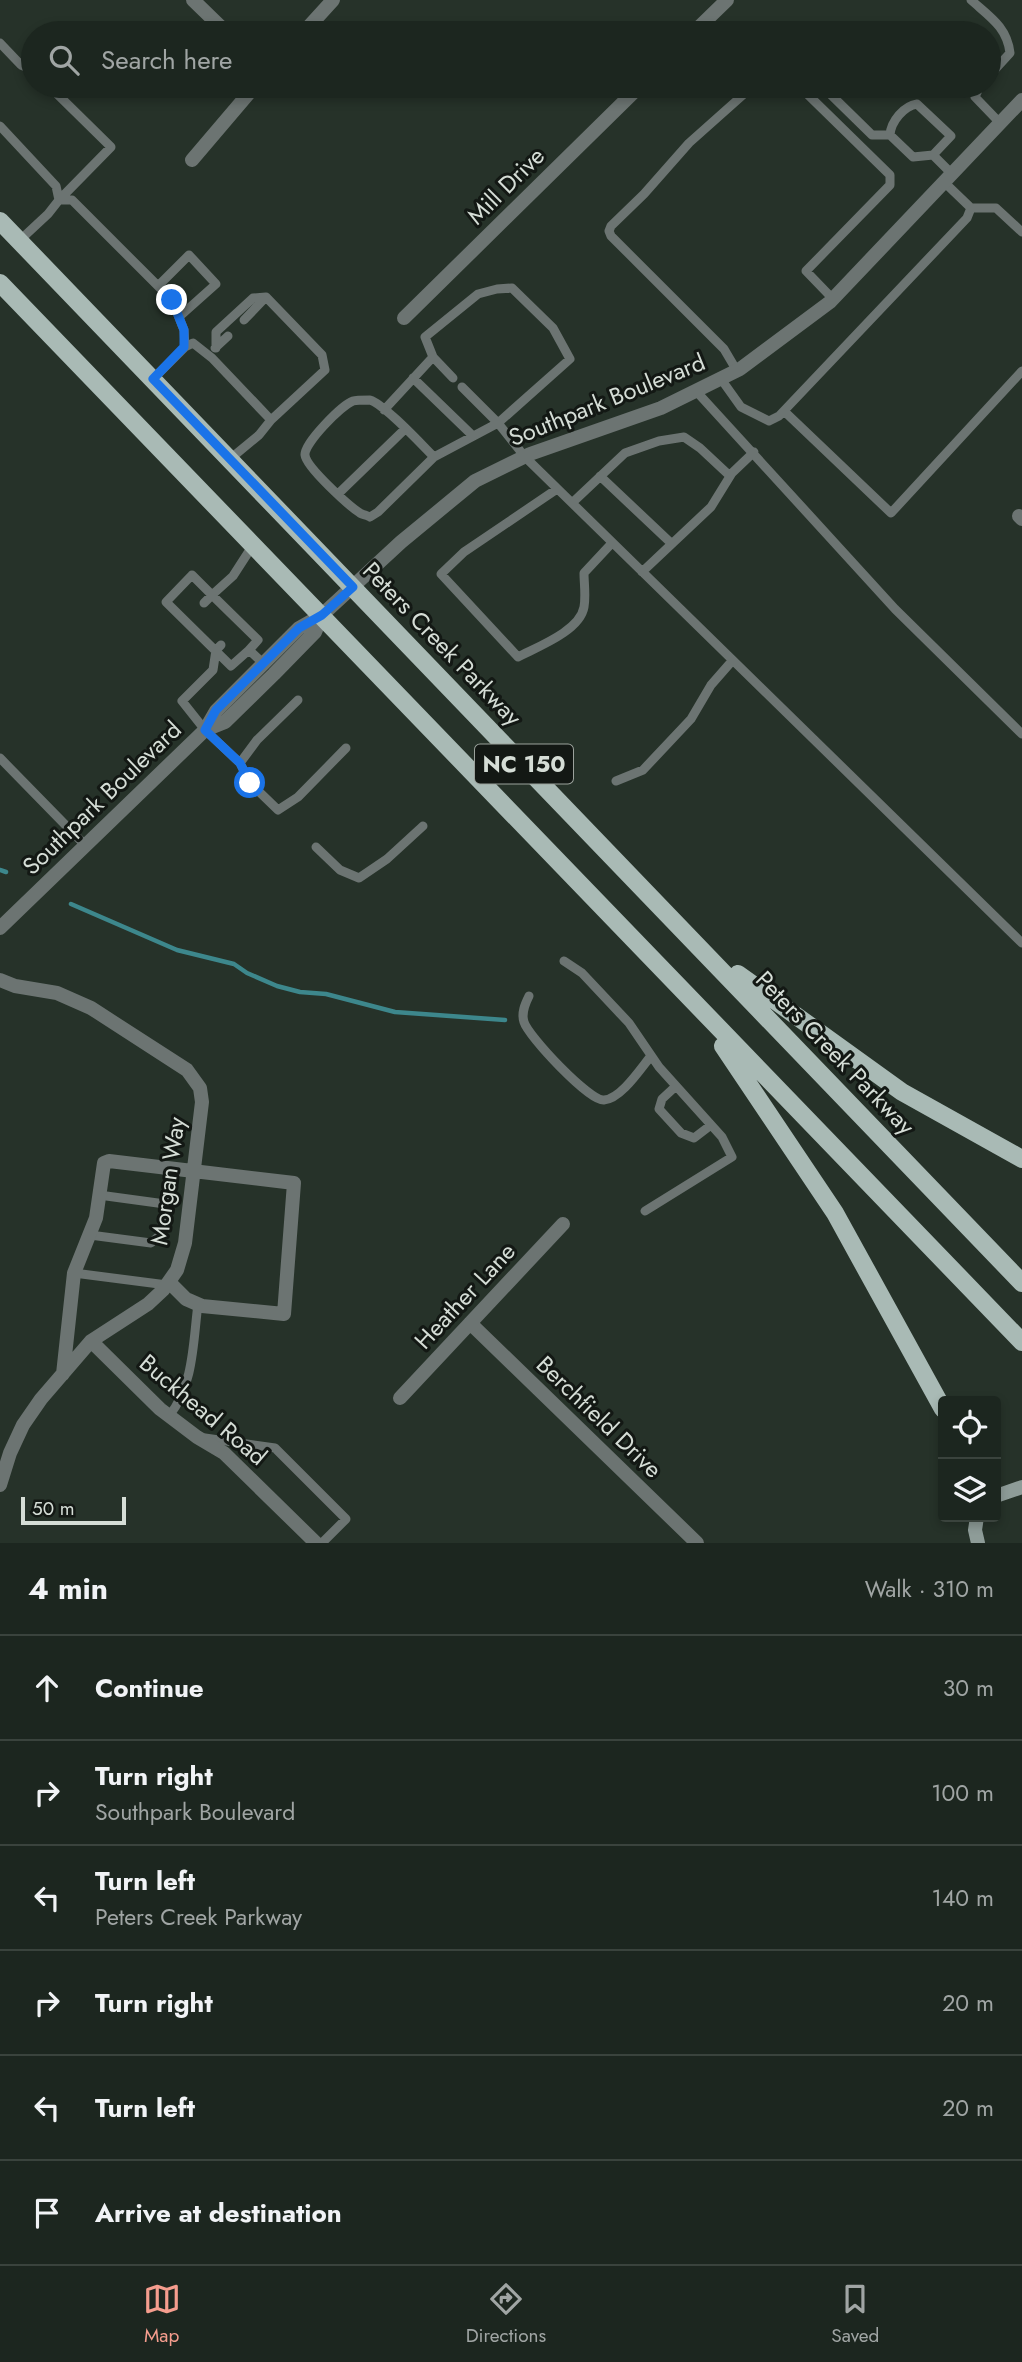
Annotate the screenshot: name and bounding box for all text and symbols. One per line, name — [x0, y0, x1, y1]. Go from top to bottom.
search box — [21, 21, 1001, 98]
icon: search — [45, 41, 83, 79]
text: Search here — [101, 41, 233, 79]
street label: Mill Drive — [459, 139, 552, 232]
route end — [156, 284, 187, 315]
street label: Southpark Boulevard — [503, 344, 710, 455]
street label: Peters Creek Parkway — [355, 554, 530, 734]
street label: Southpark Boulevard — [14, 712, 189, 883]
road number: NC 150 — [475, 744, 573, 784]
route start — [234, 767, 265, 798]
street label: Peters Creek Parkway — [748, 963, 923, 1143]
street label: Morgan Way — [141, 1114, 194, 1247]
street label: Heather Lane — [406, 1235, 523, 1357]
street label: Buckhead Road — [132, 1346, 275, 1474]
street label: Berchfield Drive — [529, 1347, 670, 1486]
map controls — [938, 1396, 1001, 1522]
button: locate — [938, 1396, 1001, 1459]
button: layers — [938, 1459, 1001, 1522]
scale bar — [21, 1494, 126, 1526]
text: 50 m — [32, 1495, 75, 1522]
text: 4 min — [28, 1567, 108, 1610]
text: Walk · 310 m — [865, 1572, 994, 1606]
icon: ahead — [28, 1669, 66, 1707]
text: Continue — [95, 1669, 204, 1707]
text: 30 m — [943, 1671, 994, 1705]
text: Turn right — [95, 1757, 213, 1795]
icon: right — [28, 1774, 66, 1812]
text: 100 m — [931, 1776, 994, 1810]
text: Southpark Boulevard — [95, 1795, 295, 1829]
text: Turn left — [95, 1862, 195, 1900]
icon: left — [28, 1879, 66, 1917]
text: 140 m — [932, 1881, 994, 1915]
text: Peters Creek Parkway — [95, 1900, 302, 1934]
icon: right — [28, 1984, 66, 2022]
text: Turn right — [95, 1984, 213, 2022]
text: 20 m — [942, 1986, 994, 2020]
icon: left — [28, 2089, 66, 2127]
text: Turn left — [95, 2089, 195, 2127]
text: 20 m — [942, 2091, 994, 2125]
icon: arrive — [28, 2194, 66, 2232]
text: Arrive at destination — [95, 2194, 342, 2232]
tab: Map — [143, 2280, 181, 2349]
tab: Directions — [466, 2280, 546, 2349]
tab: Saved — [831, 2280, 879, 2349]

